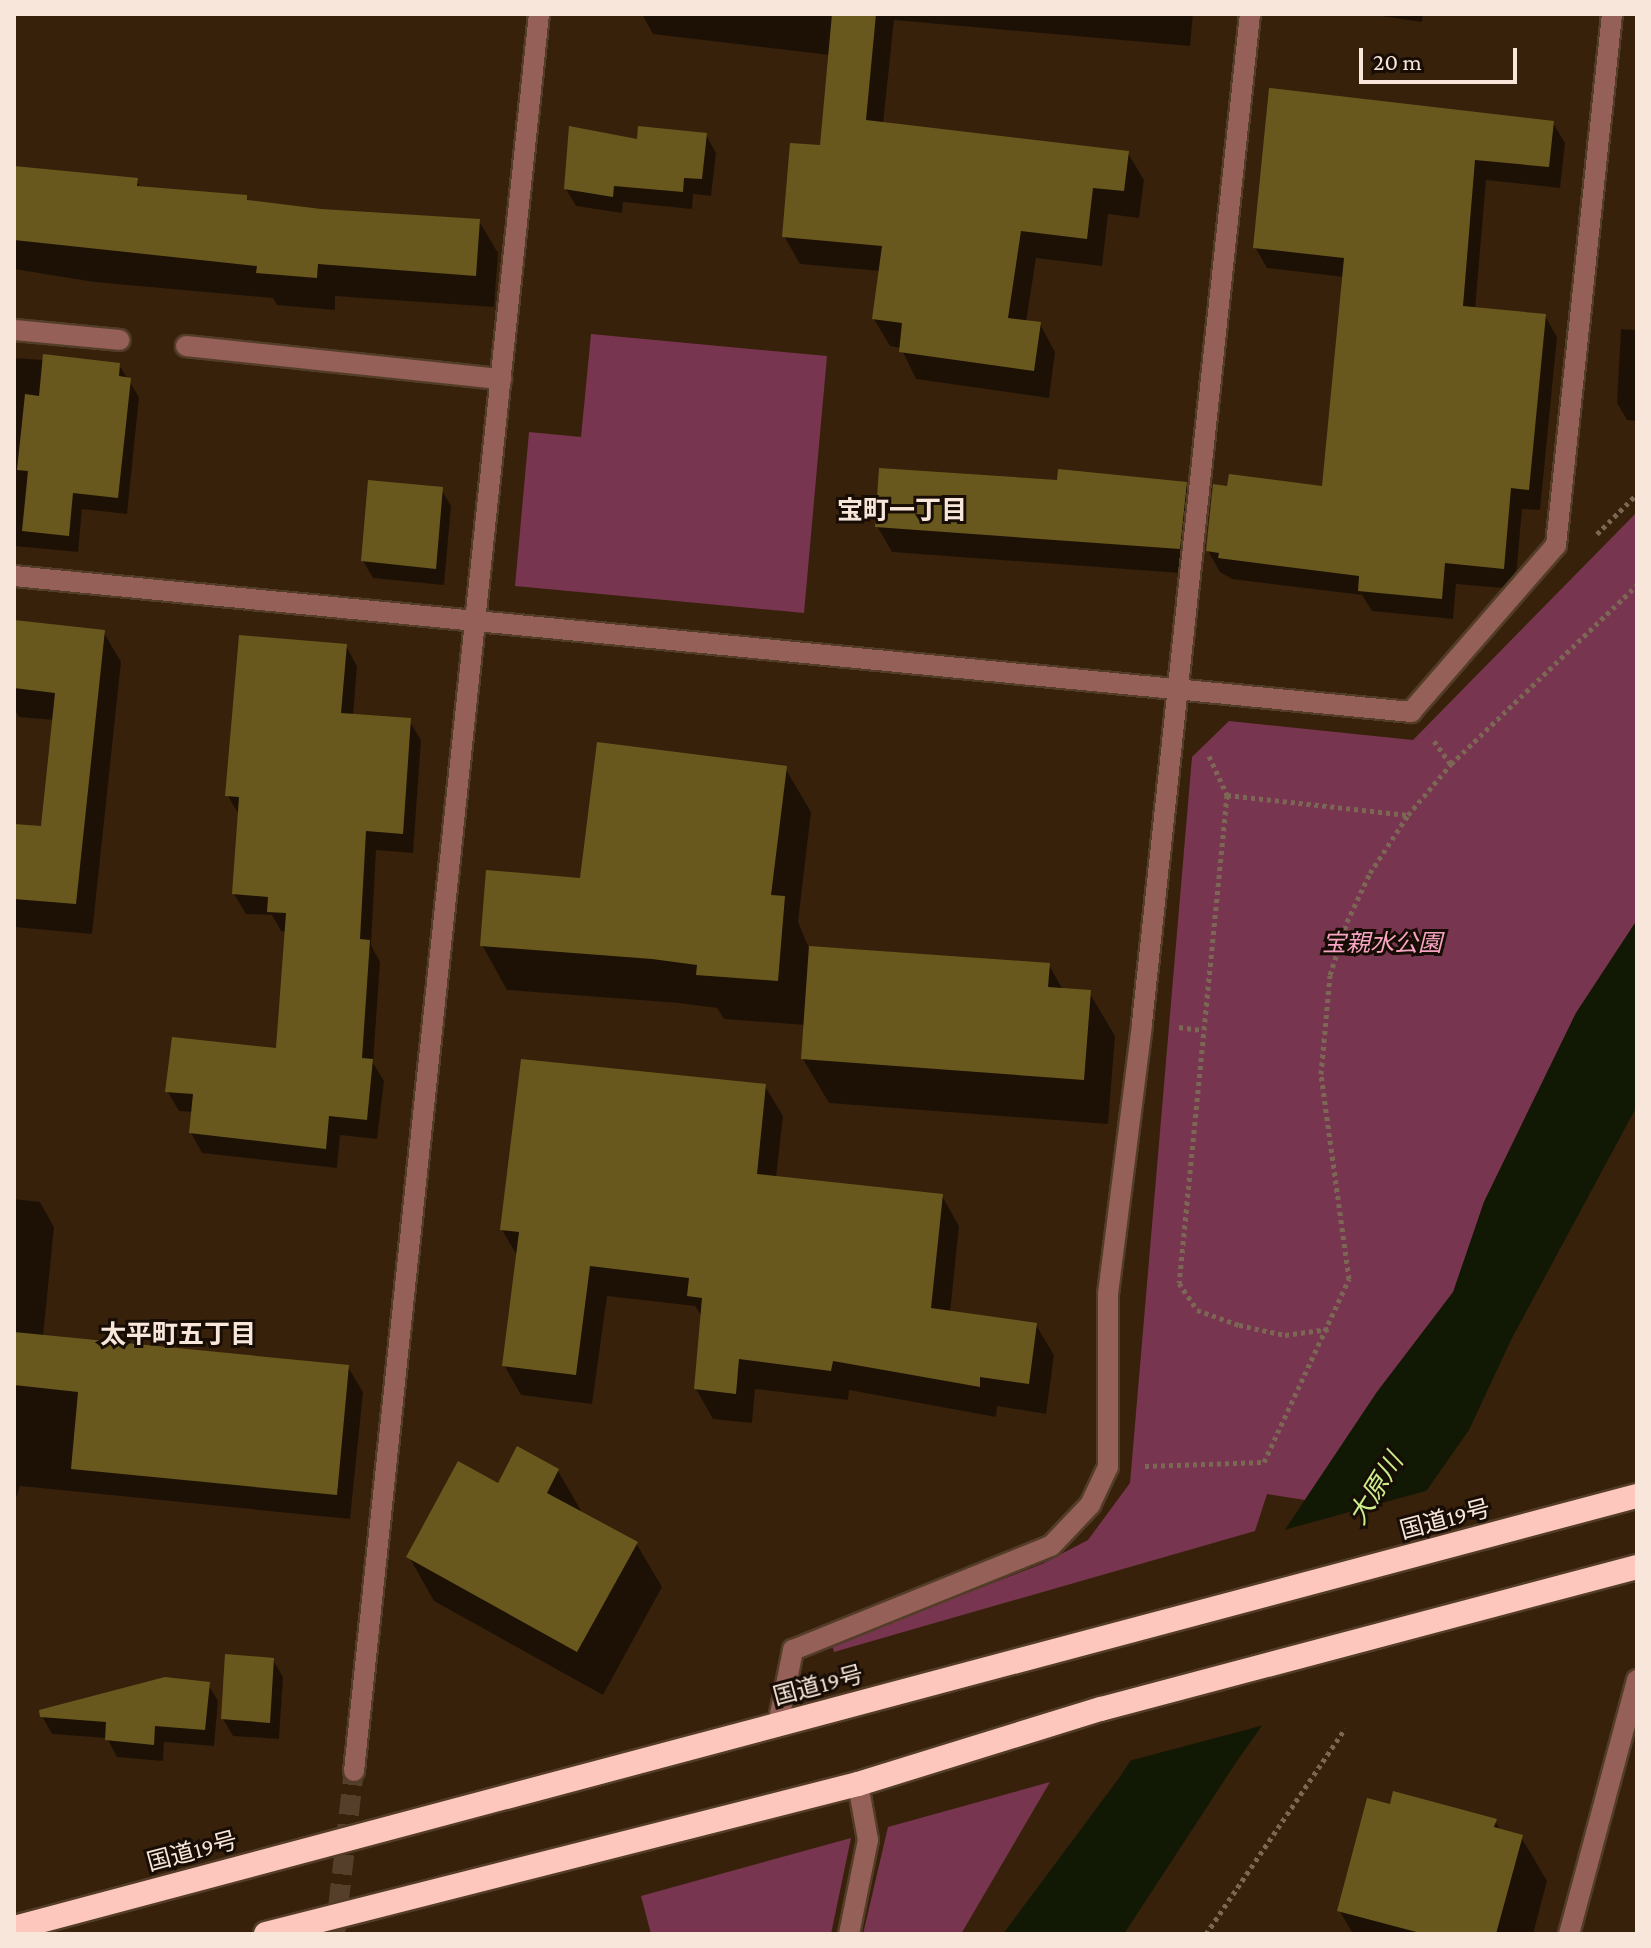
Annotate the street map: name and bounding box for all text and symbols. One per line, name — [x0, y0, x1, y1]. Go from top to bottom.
scale bar — [1363, 32, 1521, 82]
text: 20 m — [1373, 48, 1422, 75]
district label: 宝町一丁目 — [837, 495, 967, 527]
park label: 宝親水公園 — [1322, 929, 1442, 957]
district label: 太平町五丁目 — [100, 1319, 256, 1351]
water label: 大原川 — [1342, 1448, 1410, 1530]
street label: 国道19号 — [1397, 1493, 1493, 1545]
street label: 国道19号 — [770, 1659, 866, 1711]
street label: 国道19号 — [144, 1825, 240, 1877]

